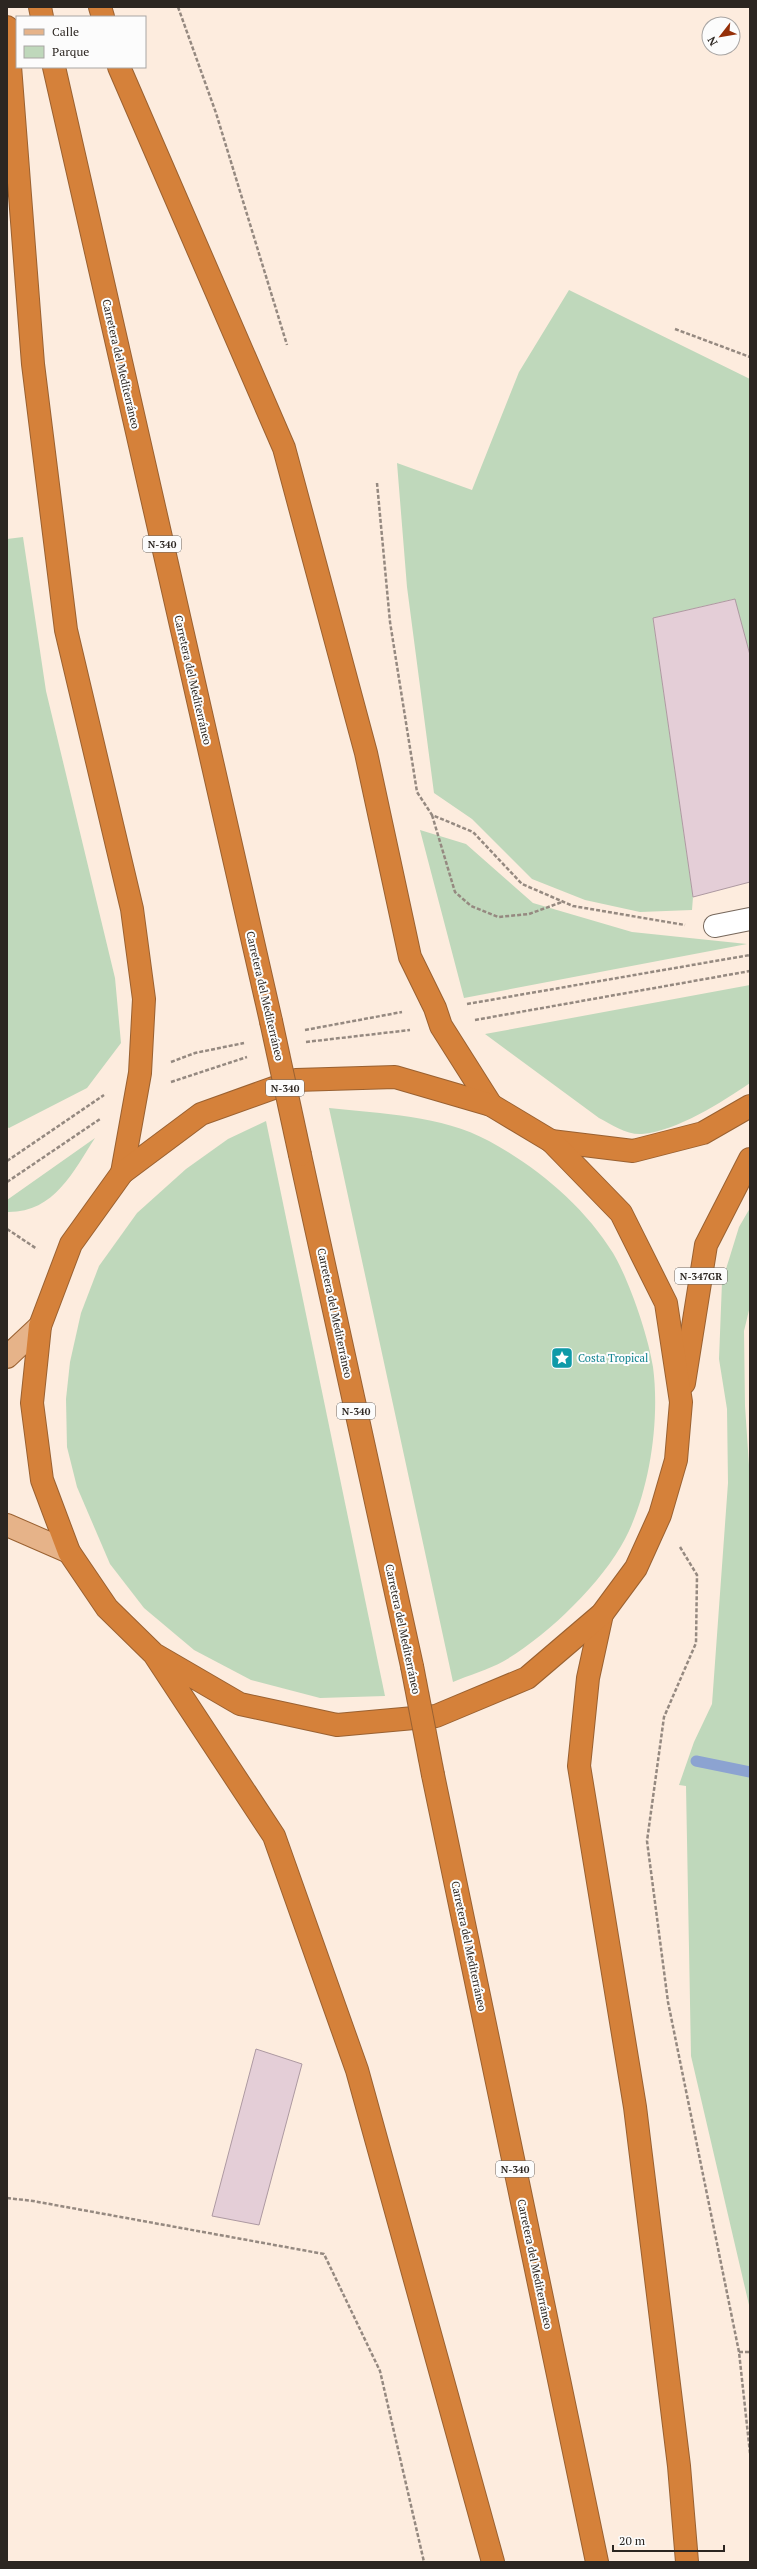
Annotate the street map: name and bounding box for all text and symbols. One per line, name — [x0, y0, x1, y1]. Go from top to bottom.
legend — [16, 16, 146, 68]
north arrow — [701, 16, 741, 56]
text: Calle — [52, 24, 79, 39]
text: N — [704, 33, 721, 48]
text: Parque — [52, 44, 89, 59]
street label: Carretera del Mediterráneo — [99, 298, 143, 430]
road number: N-340 — [143, 536, 181, 552]
street label: Carretera del Mediterráneo — [171, 614, 215, 746]
street label: Carretera del Mediterráneo — [243, 930, 287, 1062]
road number: N-340 — [266, 1080, 304, 1096]
street label: Carretera del Mediterráneo — [314, 1247, 356, 1379]
road number: N-347GR — [675, 1268, 727, 1284]
place icon: Costa Tropical — [549, 1345, 575, 1371]
place label: Costa Tropical — [578, 1351, 648, 1365]
road number: N-340 — [337, 1403, 375, 1419]
street label: Carretera del Mediterráneo — [382, 1563, 424, 1695]
street label: Carretera del Mediterráneo — [448, 1880, 490, 2012]
road number: N-340 — [496, 2161, 534, 2177]
street label: Carretera del Mediterráneo — [514, 2198, 556, 2330]
scale bar — [613, 2527, 724, 2553]
text: 20 m — [619, 2533, 646, 2548]

